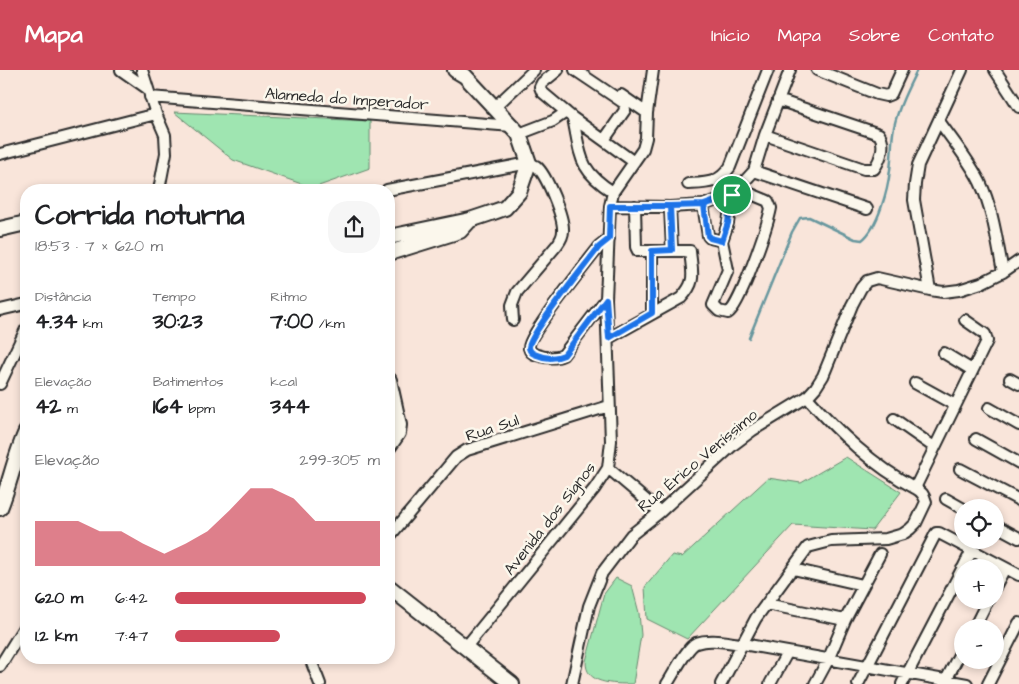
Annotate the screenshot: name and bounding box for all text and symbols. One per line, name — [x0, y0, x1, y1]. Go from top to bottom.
text: Mapa — [25, 18, 83, 52]
text: Início — [711, 23, 750, 48]
text: Mapa — [778, 23, 821, 48]
text: Sobre — [849, 23, 900, 48]
text: Contato — [928, 23, 994, 48]
street label: Alameda do Imperador — [264, 82, 430, 116]
pin — [711, 174, 753, 216]
icon: arrive — [718, 181, 746, 209]
text: Corrida noturna — [35, 196, 245, 235]
button: share — [328, 201, 380, 253]
text: 18:53 · 7 × 620 m — [35, 235, 163, 257]
text: Distância — [35, 287, 91, 307]
text: Tempo — [153, 287, 196, 307]
text: Ritmo — [270, 287, 307, 307]
text: 4.34 — [35, 307, 77, 336]
text: 30:23 — [153, 307, 203, 336]
text: 7:00 — [270, 307, 313, 336]
text: km — [77, 314, 102, 334]
text: /km — [313, 314, 345, 334]
text: Elevação — [35, 372, 91, 392]
text: Batimentos — [153, 372, 224, 392]
text: kcal — [270, 372, 297, 392]
text: 42 — [35, 392, 61, 421]
text: 164 — [153, 392, 183, 421]
text: 344 — [270, 392, 310, 421]
text: m — [61, 399, 78, 419]
text: bpm — [183, 399, 215, 419]
street label: Rua Érico Veríssimo — [633, 404, 762, 517]
street label: Rua Sul — [463, 409, 522, 447]
text: Elevação — [35, 449, 99, 471]
text: 299–305 m — [299, 449, 380, 471]
street label: Avenida dos Signos — [499, 457, 602, 580]
map controls — [954, 499, 1004, 669]
button: locate — [954, 499, 1004, 549]
button: + — [954, 559, 1004, 609]
text: 620 m — [35, 587, 83, 609]
text: 6:42 — [115, 587, 148, 609]
button: − — [954, 619, 1004, 669]
text: 1.2 km — [35, 625, 77, 647]
text: 7:47 — [115, 625, 148, 647]

